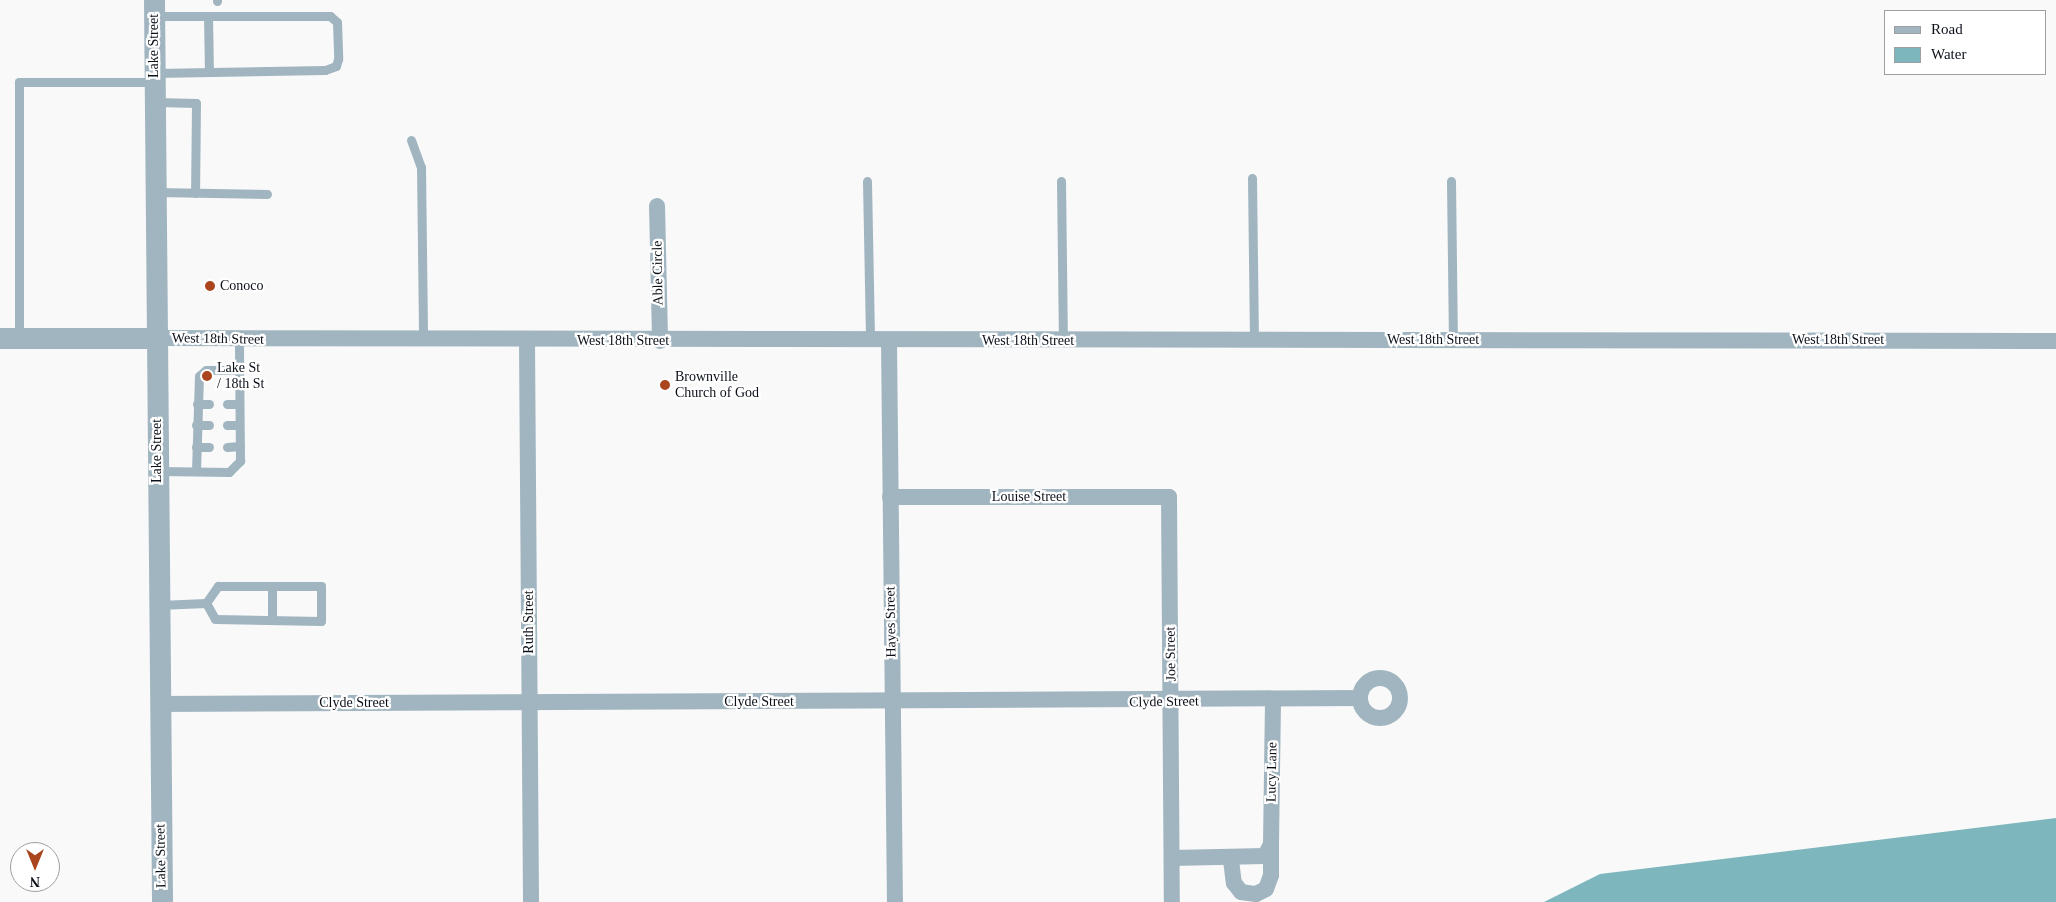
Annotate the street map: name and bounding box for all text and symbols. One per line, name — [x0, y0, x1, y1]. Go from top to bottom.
legend — [1884, 10, 2046, 75]
street label: Lake Street — [146, 14, 162, 78]
text: Road — [1931, 21, 1963, 37]
text: Water — [1931, 46, 1966, 62]
street label: Able Circle — [649, 240, 667, 306]
place label: Conoco — [220, 278, 264, 294]
marker: Conoco — [204, 280, 216, 292]
street label: West 18th Street — [172, 330, 264, 348]
street label: West 18th Street — [1387, 332, 1479, 348]
street label: West 18th Street — [1792, 332, 1884, 348]
street label: West 18th Street — [577, 333, 669, 349]
street label: West 18th Street — [982, 333, 1074, 349]
place label: Lake St / 18th St — [217, 360, 264, 392]
place label: Brownville Church of God — [675, 369, 759, 402]
marker: Lake St / 18th St — [201, 370, 213, 382]
marker: Brownville Church of God — [659, 379, 671, 391]
street label: Lake Street — [149, 419, 165, 483]
street label: Louise Street — [992, 489, 1066, 505]
street label: Hayes Street — [882, 586, 900, 658]
street label: Ruth Street — [521, 590, 537, 654]
street label: Joe Street — [1162, 626, 1180, 682]
street label: Clyde Street — [1129, 693, 1199, 711]
street label: Clyde Street — [724, 694, 794, 710]
street label: Clyde Street — [319, 695, 389, 711]
street label: Lucy Lane — [1263, 742, 1281, 802]
street label: Lake Street — [152, 824, 170, 888]
north arrow — [10, 842, 60, 892]
text: N — [30, 874, 40, 889]

